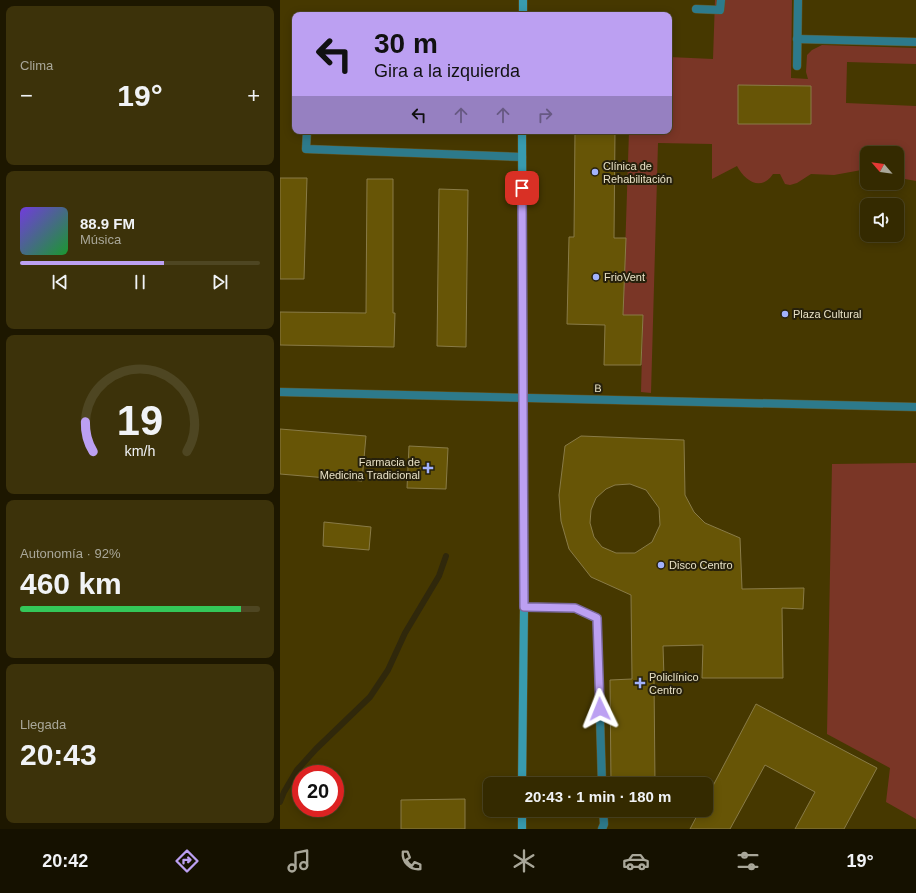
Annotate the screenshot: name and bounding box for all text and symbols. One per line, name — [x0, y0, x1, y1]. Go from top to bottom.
icon: left — [308, 28, 360, 80]
text: 30 m — [374, 28, 438, 59]
text: Clima — [20, 58, 53, 73]
text: Gira a la izquierda — [374, 61, 520, 81]
text: 19° — [117, 79, 163, 112]
text: − — [20, 83, 33, 108]
text: + — [247, 83, 260, 108]
icon: left — [408, 104, 430, 126]
icon: ahead — [450, 104, 472, 126]
icon: ahead — [492, 104, 514, 126]
icon: right — [534, 104, 556, 126]
north arrow — [860, 146, 904, 190]
map controls — [860, 146, 904, 242]
place label: Clínica de Rehabilitación — [603, 160, 672, 185]
marker: Clínica de Rehabilitación — [590, 167, 600, 177]
pin — [505, 171, 539, 205]
icon: arrive — [511, 177, 533, 199]
button: sound — [860, 198, 904, 242]
text: 88.9 FM — [80, 215, 135, 232]
text: Música — [80, 232, 121, 247]
icon: previous — [49, 271, 71, 293]
icon: pause — [129, 271, 151, 293]
icon: next — [209, 271, 231, 293]
place label: FrioVent — [604, 271, 645, 283]
marker: FrioVent — [591, 272, 601, 282]
place label: Plaza Cultural — [793, 308, 861, 320]
marker: Plaza Cultural — [780, 309, 790, 319]
street label: B — [594, 382, 602, 394]
text: 19 — [117, 397, 163, 444]
text: km/h — [125, 443, 156, 459]
place label: Farmacia de Medicina Tradicional — [320, 456, 420, 481]
marker: Farmacia de Medicina Tradicional — [423, 463, 433, 473]
text: Autonomía · 92% — [20, 546, 120, 561]
place label: Disco Centro — [669, 559, 733, 571]
marker: Disco Centro — [656, 560, 666, 570]
text: 460 km — [20, 567, 122, 600]
place label: Policlínico Centro — [649, 671, 699, 696]
marker: Policlínico Centro — [634, 677, 646, 689]
position arrow — [579, 688, 621, 730]
text: Llegada — [20, 717, 66, 732]
text: 20:43 — [20, 738, 97, 771]
speed limit sign: 20 — [292, 765, 344, 817]
text: 20:43 · 1 min · 180 m — [525, 788, 671, 805]
icon: directions — [173, 847, 201, 875]
icon: music — [285, 847, 313, 875]
icon: phone — [397, 847, 425, 875]
icon: climate — [510, 847, 538, 875]
icon: car — [622, 847, 650, 875]
icon: filters — [734, 847, 762, 875]
text: 20:42 — [42, 851, 88, 871]
text: 19° — [847, 851, 874, 871]

